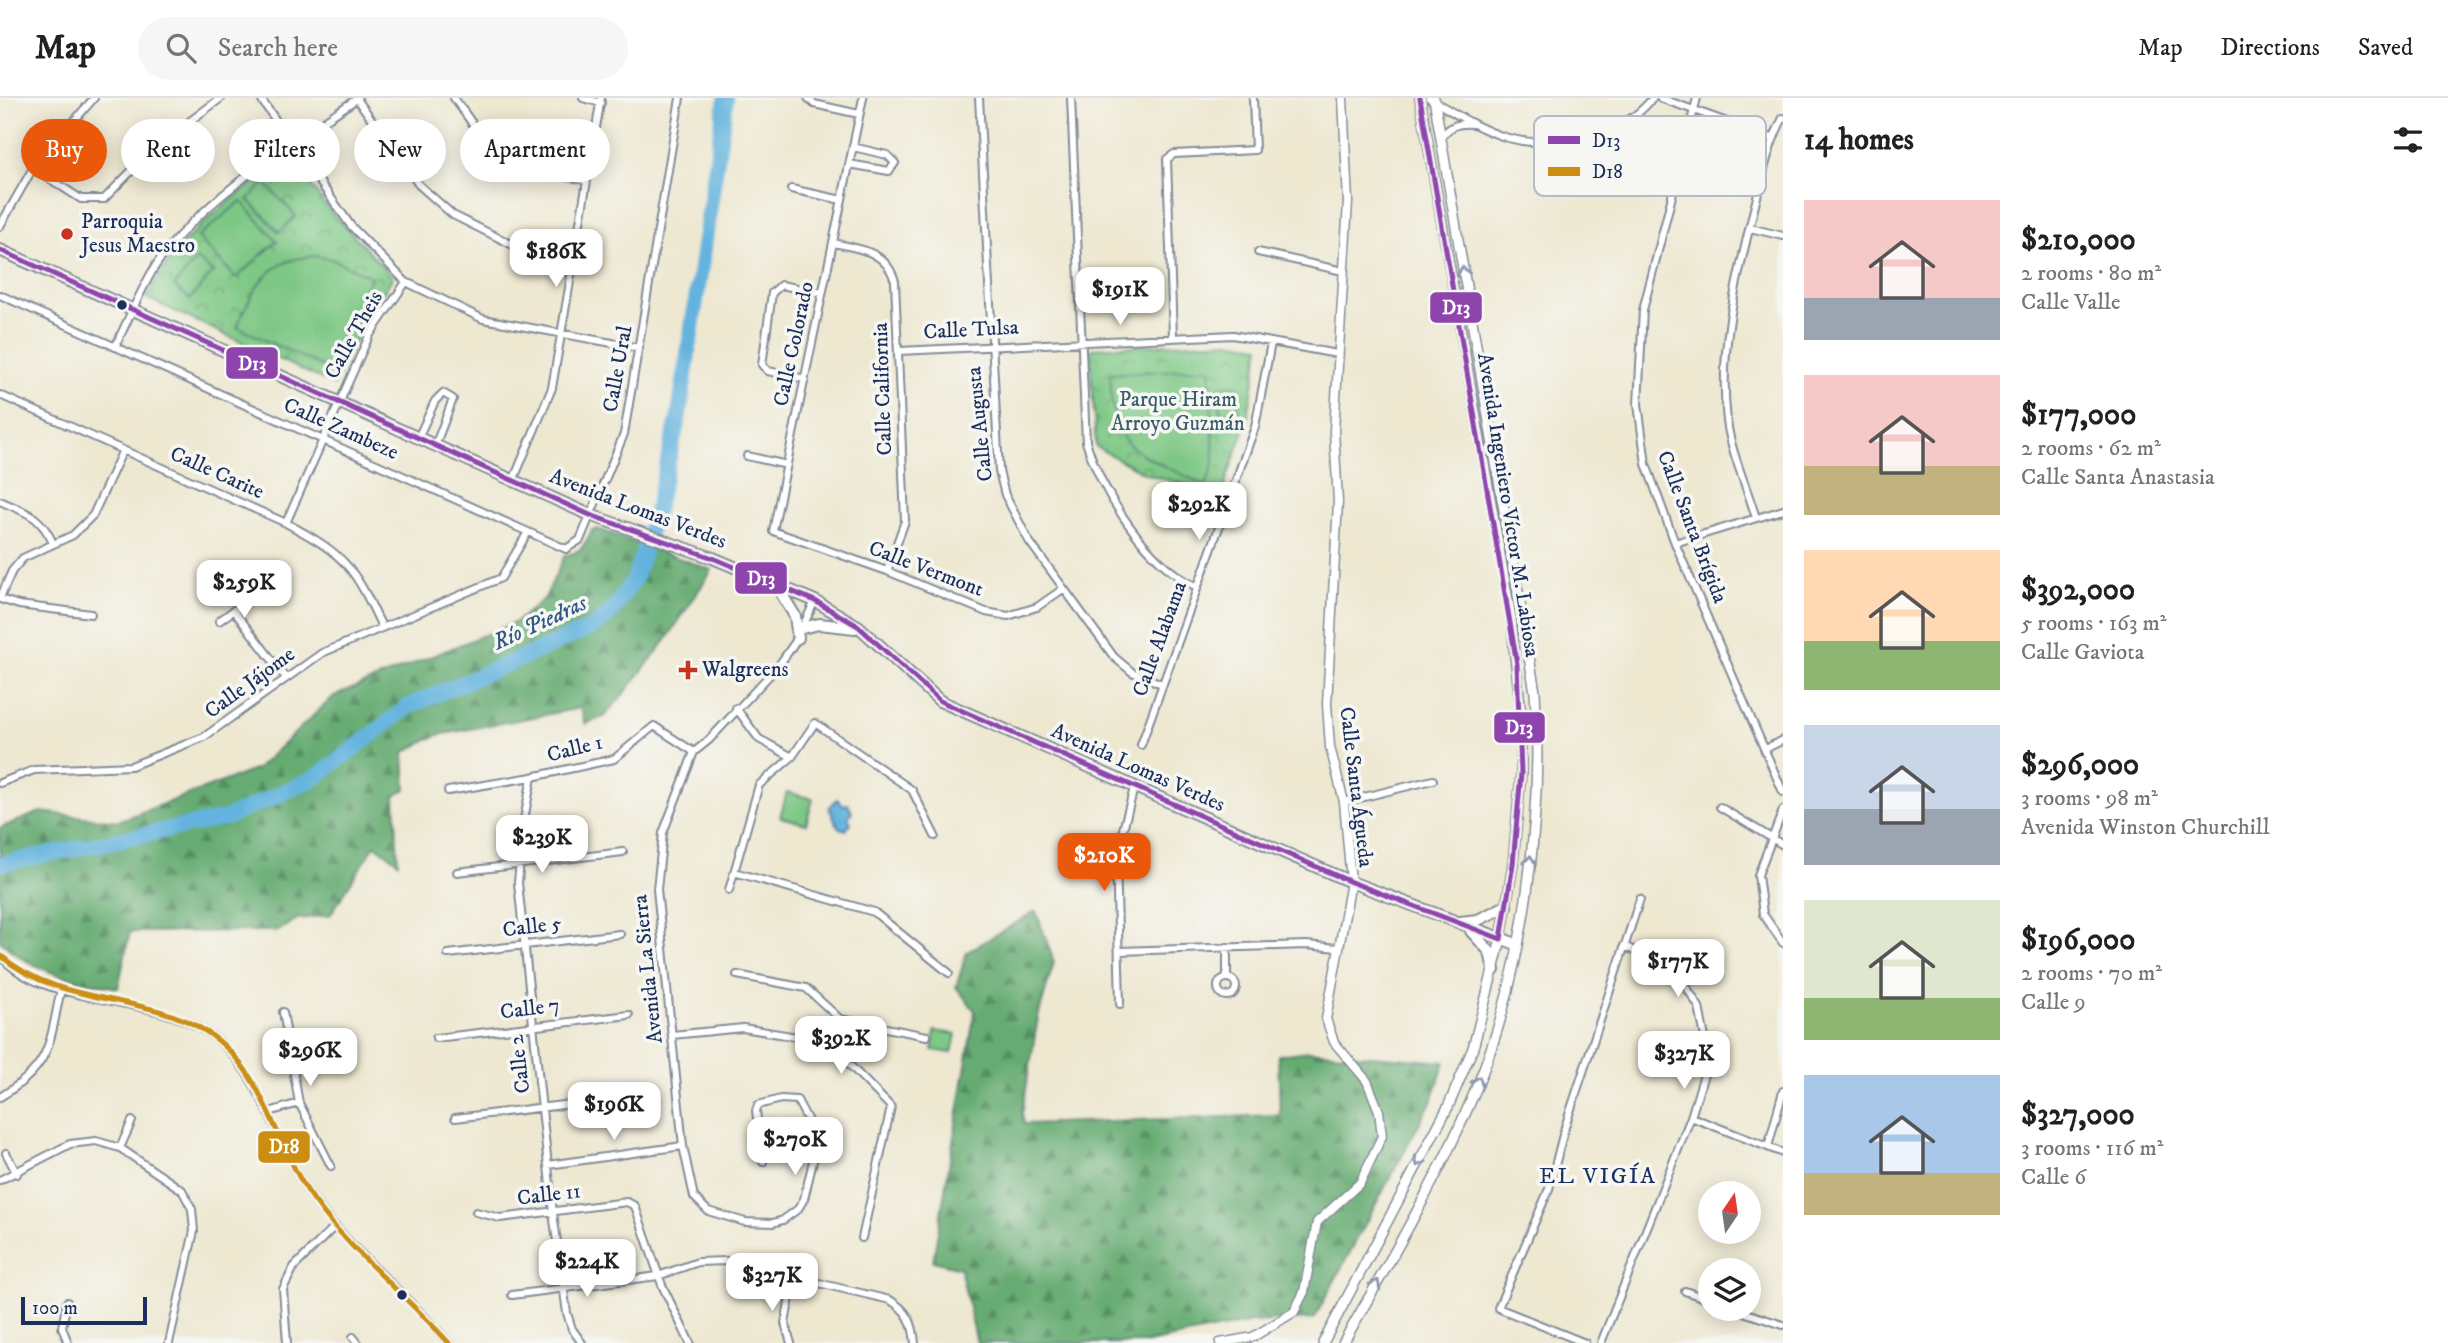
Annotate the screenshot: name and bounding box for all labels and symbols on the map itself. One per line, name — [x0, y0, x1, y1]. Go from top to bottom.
legend — [1534, 116, 1766, 196]
text: D13 — [1592, 130, 1620, 153]
text: D18 — [1592, 161, 1623, 184]
place label: Parroquia Jesus Maestro — [79, 209, 195, 259]
marker: Parroquia Jesus Maestro — [59, 226, 75, 242]
pin: $186K — [507, 230, 605, 289]
one-way arrow — [1456, 265, 1471, 277]
pin: $191K — [1071, 268, 1169, 327]
street label: Calle Colorado — [768, 279, 820, 409]
street label: Calle Theis — [319, 286, 389, 384]
line badge: D13 — [1429, 291, 1483, 324]
text: D13 — [1442, 297, 1470, 320]
unlabelled marker — [115, 298, 129, 312]
street label: Calle Tulsa — [923, 315, 1019, 345]
street label: Calle California — [868, 322, 898, 456]
street label: Calle Ural — [598, 323, 639, 414]
line badge: D13 — [225, 346, 279, 380]
street label: Avenida Ingeniero Víctor M. Labiosa — [1471, 351, 1545, 659]
text: D13 — [238, 353, 266, 376]
street label: Calle Augusta — [961, 365, 999, 483]
park label: Parque Hiram Arroyo Guzmán — [1111, 387, 1245, 437]
street label: Calle Zambeze — [279, 392, 403, 466]
street label: Calle Carite — [166, 441, 268, 505]
street label: Calle Santa Brígida — [1651, 447, 1733, 607]
street label: Avenida Lomas Verdes — [546, 463, 730, 555]
pin: $292K — [1150, 482, 1248, 542]
street label: Calle Vermont — [865, 535, 987, 603]
pin: $259K — [195, 560, 293, 620]
line badge: D13 — [734, 561, 788, 595]
text: D13 — [747, 568, 775, 591]
street label: Calle Alabama — [1127, 578, 1193, 700]
water label: Río Piedras — [487, 588, 593, 658]
street label: Calle Jájome — [200, 641, 300, 724]
place label: Walgreens — [701, 657, 789, 683]
marker: Walgreens — [680, 662, 696, 678]
street label: Calle Santa Águeda — [1333, 705, 1381, 869]
line badge: D13 — [1493, 711, 1546, 744]
text: D13 — [1505, 717, 1533, 740]
street label: Avenida Lomas Verdes — [1047, 718, 1229, 818]
street label: Calle 1 — [545, 730, 605, 768]
pin: $239K — [493, 816, 591, 875]
pin: $210K — [1055, 834, 1153, 893]
one-way arrow — [1522, 854, 1537, 865]
street label: Avenida La Sierra — [627, 893, 669, 1045]
street label: Calle 5 — [501, 910, 563, 944]
pin: $177K — [1629, 940, 1727, 999]
street label: Calle 7 — [499, 992, 561, 1026]
pin: $392K — [792, 1016, 890, 1076]
pin: $296K — [261, 1028, 359, 1088]
street label: Calle 2 — [503, 1032, 536, 1095]
pin: $327K — [1635, 1032, 1733, 1091]
one-way arrow — [1470, 1075, 1484, 1087]
pin: $196K — [565, 1082, 663, 1142]
pin: $270K — [746, 1118, 844, 1177]
line badge: D18 — [257, 1130, 311, 1164]
text: D18 — [269, 1136, 300, 1159]
one-way arrow — [1414, 1155, 1428, 1168]
district label: EL VIGÍA — [1539, 1162, 1657, 1191]
street label: Calle 11 — [516, 1178, 582, 1212]
north arrow — [1698, 1181, 1760, 1244]
pin: $224K — [538, 1240, 636, 1299]
pin: $327K — [723, 1254, 821, 1313]
one-way arrow — [1368, 1278, 1381, 1291]
unlabelled marker — [395, 1288, 409, 1302]
scale bar — [21, 1294, 147, 1326]

